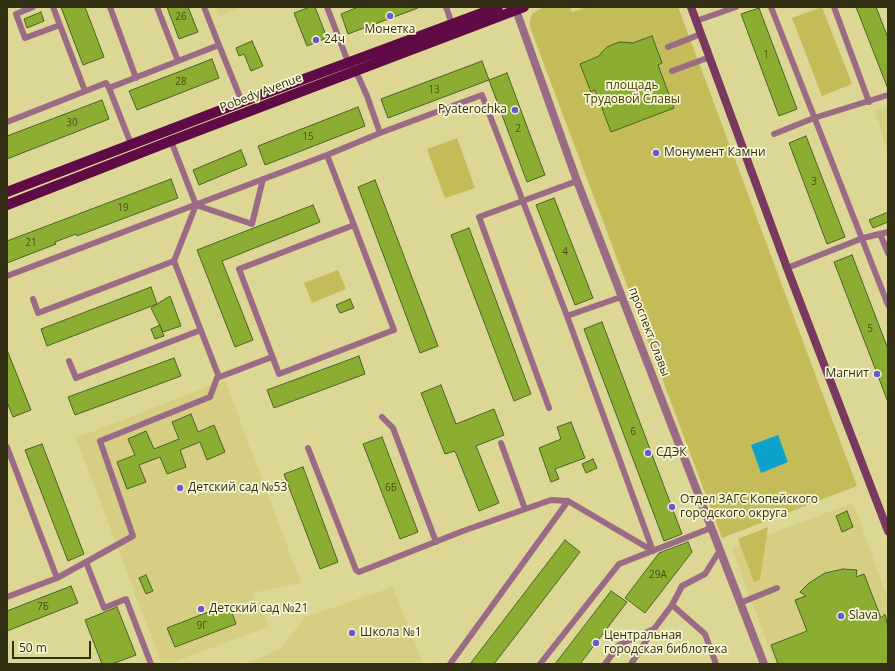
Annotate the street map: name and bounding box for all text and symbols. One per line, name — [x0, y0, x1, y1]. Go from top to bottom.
house number: 26 — [175, 11, 187, 23]
marker: Монетка — [385, 11, 395, 21]
place label: Монетка — [365, 23, 415, 37]
place label: 24ч — [324, 33, 345, 47]
marker: 24ч — [311, 35, 321, 45]
house number: 1 — [763, 49, 769, 61]
street label: Pobedy Avenue — [218, 71, 304, 115]
house number: 28 — [175, 76, 187, 88]
park label: площадь Трудовой Славы — [584, 79, 680, 107]
house number: 13 — [428, 84, 440, 96]
place label: Pyaterochka — [438, 103, 507, 117]
marker: Pyaterochka — [510, 105, 520, 115]
house number: 30 — [66, 117, 78, 129]
house number: 2 — [515, 123, 521, 135]
house number: 15 — [302, 131, 314, 143]
place label: Монумент Камни — [664, 146, 766, 160]
marker: Монумент Камни — [651, 148, 661, 158]
house number: 3 — [811, 176, 817, 188]
house number: 19 — [117, 202, 129, 214]
house number: 21 — [25, 237, 37, 249]
house number: 4 — [562, 246, 568, 258]
street label: проспект Славы — [625, 285, 673, 379]
house number: 5 — [867, 323, 873, 335]
place label: Магнит — [825, 367, 869, 381]
marker: Магнит — [872, 369, 882, 379]
house number: 6 — [630, 426, 636, 438]
place label: СДЭК — [656, 446, 687, 460]
marker: СДЭК — [643, 448, 653, 458]
place label: Детский сад №53 — [188, 481, 287, 495]
house number: 6Б — [385, 482, 397, 494]
marker: Детский сад №53 — [175, 483, 185, 493]
place label: Отдел ЗАГС Копейского городского округа — [680, 493, 818, 521]
marker: Отдел ЗАГС Копейского городского округа — [667, 502, 677, 512]
house number: 29А — [649, 569, 667, 581]
house number: 7Б — [37, 601, 49, 613]
place label: Детский сад №21 — [209, 602, 308, 616]
marker: Детский сад №21 — [196, 604, 206, 614]
place label: Slava — [849, 609, 878, 623]
marker: Slava — [836, 611, 846, 621]
house number: 9Г — [197, 620, 207, 632]
place label: Школа №1 — [360, 626, 422, 640]
marker: Школа №1 — [347, 628, 357, 638]
place label: Центральная городская библотека — [604, 629, 727, 657]
scale bar — [14, 633, 93, 659]
marker: Центральная городская библотека — [591, 638, 601, 648]
text: 50 m — [19, 639, 47, 656]

